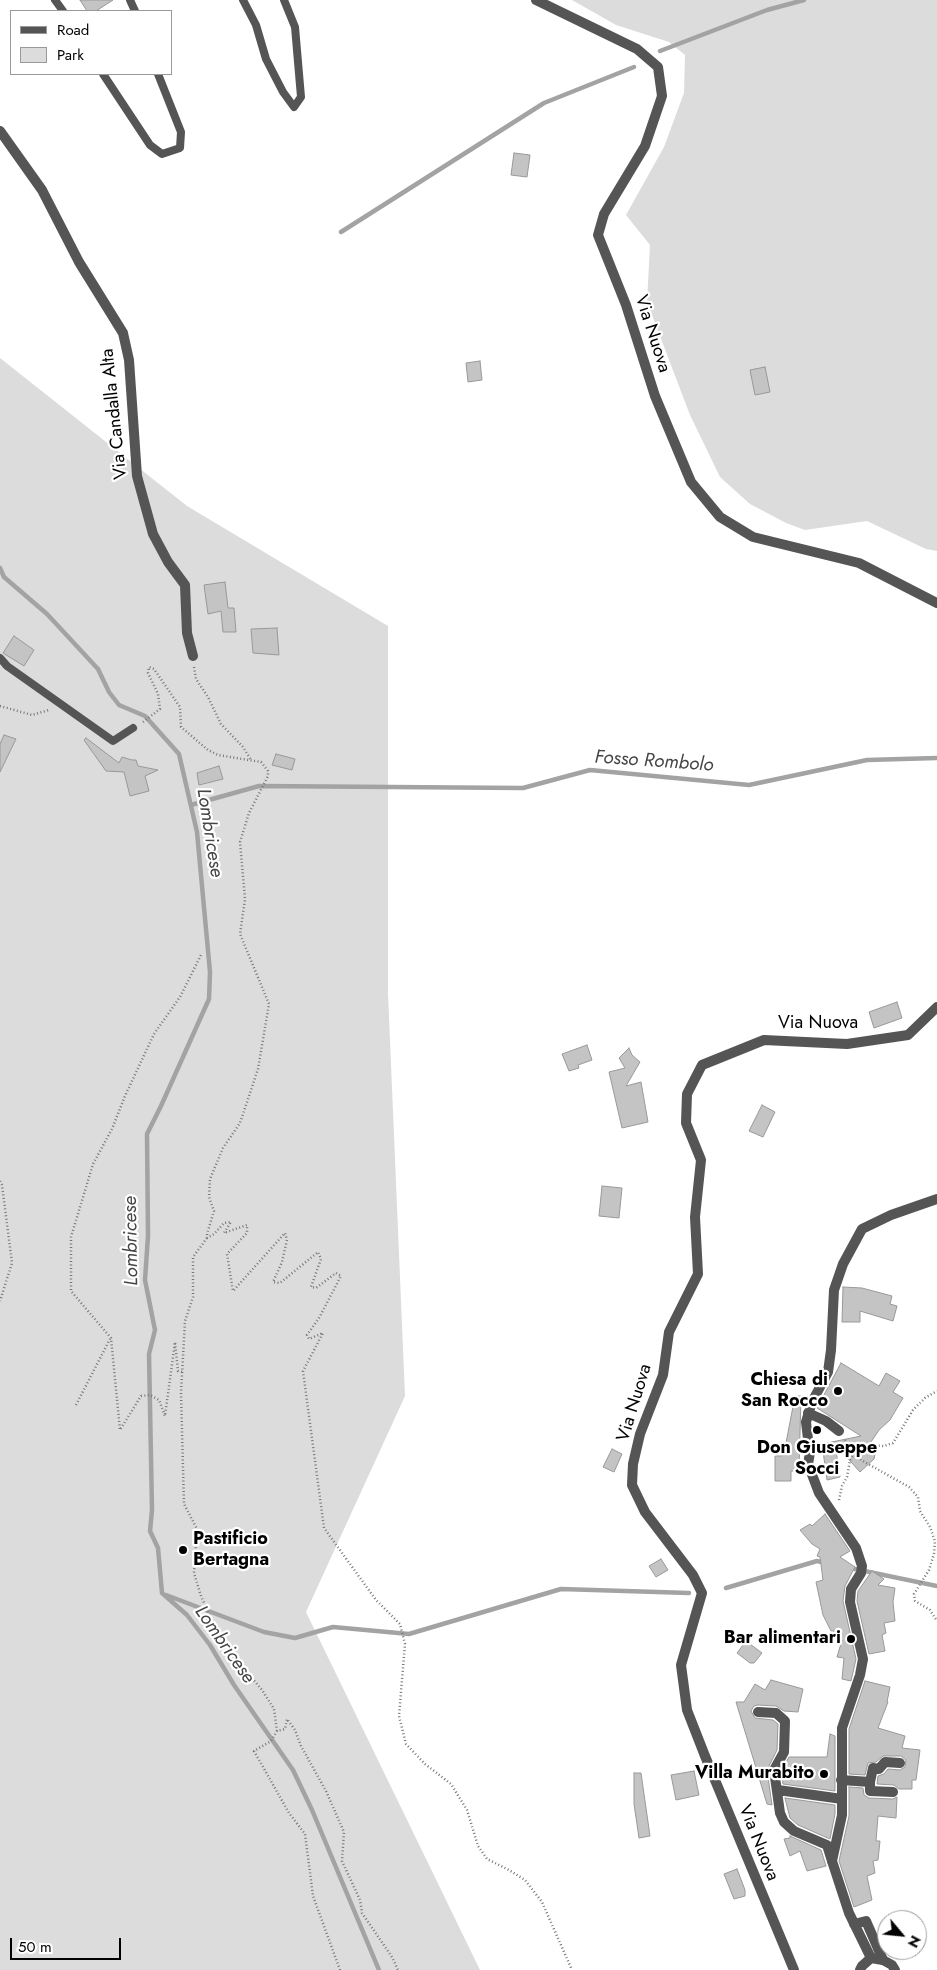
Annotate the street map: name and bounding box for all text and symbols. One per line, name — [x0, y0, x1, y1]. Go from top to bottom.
legend — [10, 10, 172, 75]
text: Road — [57, 19, 89, 41]
text: Park — [57, 44, 84, 66]
street label: Via Nuova — [629, 293, 675, 375]
street label: Via Candalla Alta — [97, 348, 133, 480]
water label: Fosso Rombolo — [594, 746, 714, 778]
water label: Lombricese — [191, 787, 227, 879]
street label: Via Nuova — [778, 1013, 858, 1035]
water label: Lombricese — [120, 1196, 144, 1286]
street label: Via Nuova — [613, 1362, 657, 1444]
place label: Chiesa di San Rocco — [741, 1370, 828, 1412]
marker: Chiesa di San Rocco — [832, 1385, 844, 1397]
marker: Don Giuseppe Socci — [811, 1424, 823, 1436]
place label: Don Giuseppe Socci — [757, 1438, 877, 1480]
place label: Pastificio Bertagna — [193, 1529, 269, 1572]
marker: Pastificio Bertagna — [177, 1544, 189, 1556]
water label: Lombricese — [189, 1602, 259, 1688]
place label: Bar alimentari — [724, 1628, 841, 1650]
marker: Bar alimentari — [845, 1633, 857, 1645]
place label: Villa Murabito — [695, 1763, 814, 1785]
marker: Villa Murabito — [818, 1768, 830, 1780]
street label: Via Nuova — [733, 1802, 783, 1884]
north arrow — [877, 1910, 927, 1960]
scale bar — [12, 1928, 124, 1960]
text: N — [903, 1932, 926, 1951]
text: 50 m — [18, 1936, 52, 1958]

